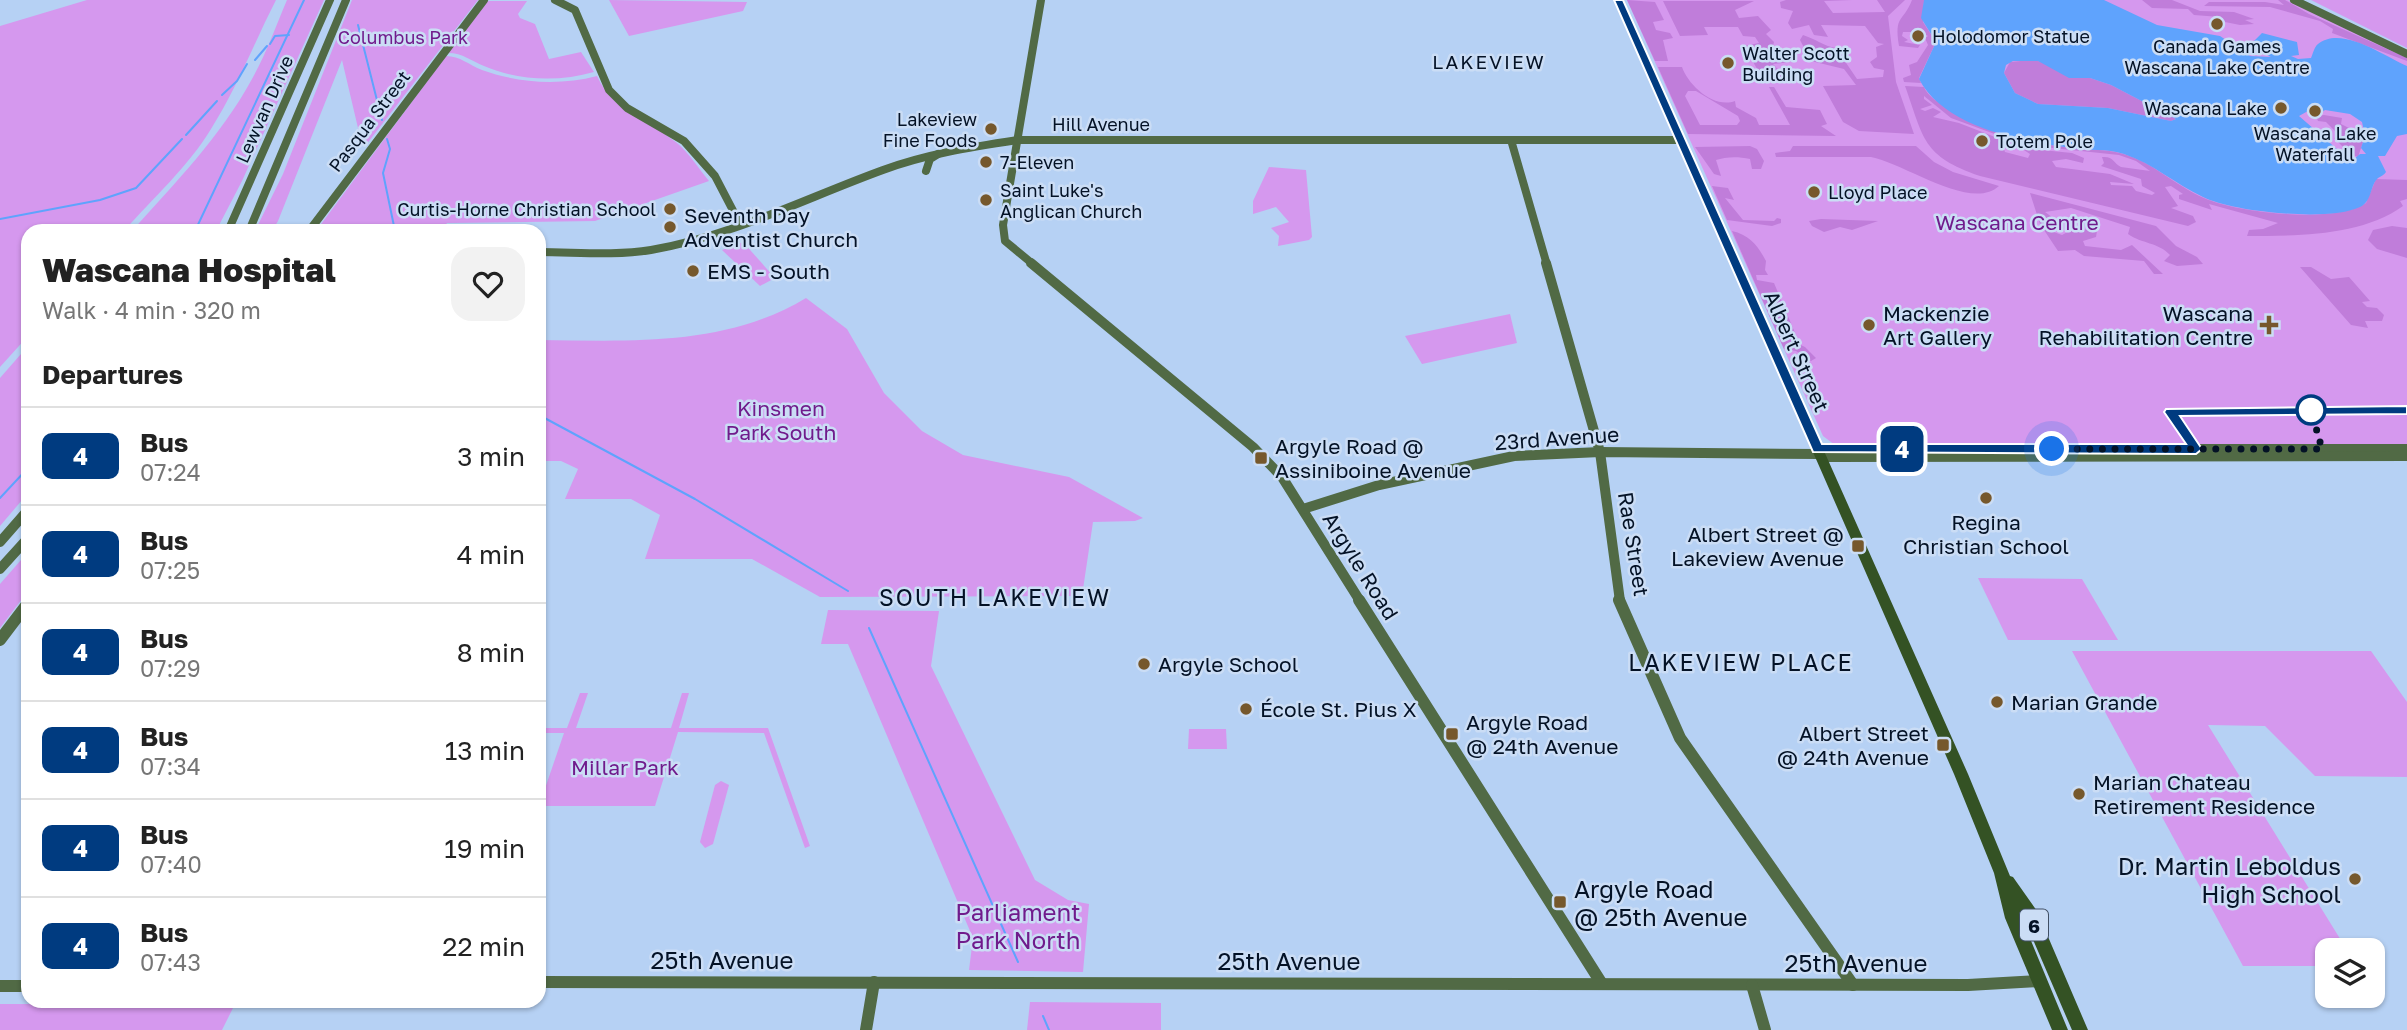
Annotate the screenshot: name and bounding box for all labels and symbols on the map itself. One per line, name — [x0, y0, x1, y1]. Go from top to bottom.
marker: Canada Games Wascana Lake Centre — [2209, 16, 2225, 32]
place label: Holodomor Statue — [1932, 25, 2090, 47]
park label: Columbus Park — [338, 26, 468, 48]
marker: Holodomor Statue — [1910, 28, 1926, 44]
place label: Canada Games Wascana Lake Centre — [2124, 35, 2310, 78]
place label: Walter Scott Building — [1742, 42, 1850, 85]
district label: LAKEVIEW — [1432, 50, 1546, 73]
street label: Lewvan Drive — [231, 52, 297, 166]
marker: Walter Scott Building — [1720, 55, 1736, 71]
street label: Pasqua Street — [324, 66, 414, 176]
place label: Wascana Lake — [2144, 97, 2267, 119]
marker: Wascana Lake — [2273, 100, 2289, 116]
marker: Wascana Lake Waterfall — [2307, 103, 2323, 119]
place label: Lakeview Fine Foods — [883, 108, 977, 151]
street label: Hill Avenue — [1052, 113, 1150, 135]
marker: Lakeview Fine Foods — [983, 121, 999, 137]
place label: Wascana Lake Waterfall — [2254, 122, 2376, 165]
place label: Totem Pole — [1996, 130, 2093, 152]
marker: Totem Pole — [1974, 133, 1990, 149]
place label: 7-Eleven — [1000, 151, 1074, 173]
marker: 7-Eleven — [978, 154, 994, 170]
place label: Saint Luke's Anglican Church — [1000, 179, 1142, 222]
place label: Lloyd Place — [1828, 181, 1927, 203]
marker: Lloyd Place — [1806, 184, 1822, 200]
marker: Saint Luke's Anglican Church — [978, 192, 994, 208]
place label: Curtis-Horne Christian School — [397, 198, 656, 220]
marker: Curtis-Horne Christian School — [662, 201, 678, 217]
place label: Seventh Day Adventist Church — [684, 202, 858, 252]
park label: Wascana Centre — [1935, 209, 2099, 235]
marker: Seventh Day Adventist Church — [662, 219, 678, 235]
place label: EMS - South — [707, 258, 830, 284]
marker: EMS - South — [685, 263, 701, 279]
street label: Albert Street — [1759, 286, 1835, 416]
place label: Mackenzie Art Gallery — [1883, 300, 1992, 350]
place label: Wascana Rehabilitation Centre — [2039, 300, 2253, 350]
marker: Wascana Rehabilitation Centre — [2259, 315, 2279, 335]
marker: Mackenzie Art Gallery — [1861, 317, 1877, 333]
park label: Kinsmen Park South — [726, 395, 836, 445]
unlabelled marker — [2296, 395, 2326, 425]
street label: 23rd Avenue — [1494, 421, 1620, 455]
line badge: 4 — [1879, 426, 1925, 472]
your location — [2034, 431, 2069, 466]
place label: Argyle Road @ Assiniboine Avenue — [1275, 433, 1471, 483]
marker: Argyle Road @ Assiniboine Avenue — [1253, 450, 1269, 466]
street label: Rae Street — [1613, 490, 1655, 598]
marker: Regina Christian School — [1978, 490, 1994, 506]
street label: Argyle Road — [1318, 507, 1404, 625]
place label: Regina Christian School — [1903, 509, 2069, 559]
place label: Albert Street @ Lakeview Avenue — [1671, 521, 1844, 571]
marker: Albert Street @ Lakeview Avenue — [1850, 538, 1866, 554]
district label: SOUTH LAKEVIEW — [879, 583, 1111, 611]
district label: LAKEVIEW PLACE — [1628, 648, 1854, 676]
place label: Argyle School — [1158, 651, 1298, 677]
marker: Argyle School — [1136, 656, 1152, 672]
place label: Marian Grande — [2011, 689, 2157, 715]
marker: Marian Grande — [1989, 694, 2005, 710]
place label: École St. Pius X — [1260, 696, 1417, 722]
marker: École St. Pius X — [1238, 701, 1254, 717]
place label: Argyle Road @ 24th Avenue — [1466, 709, 1618, 759]
place label: Albert Street @ 24th Avenue — [1777, 720, 1929, 770]
marker: Argyle Road @ 24th Avenue — [1444, 726, 1460, 742]
marker: Albert Street @ 24th Avenue — [1935, 737, 1951, 753]
park label: Millar Park — [571, 754, 679, 780]
place label: Marian Chateau Retirement Residence — [2093, 769, 2315, 819]
marker: Marian Chateau Retirement Residence — [2071, 786, 2087, 802]
place label: Dr. Martin Leboldus High School — [2118, 851, 2341, 908]
marker: Dr. Martin Leboldus High School — [2347, 871, 2363, 887]
place label: Argyle Road @ 25th Avenue — [1574, 874, 1747, 931]
marker: Argyle Road @ 25th Avenue — [1552, 894, 1568, 910]
park label: Parliament Park North — [955, 897, 1081, 954]
road number: 6 — [2020, 909, 2048, 940]
street label: 25th Avenue — [651, 945, 793, 974]
street label: 25th Avenue — [1218, 946, 1360, 975]
street label: 25th Avenue — [1785, 948, 1927, 977]

